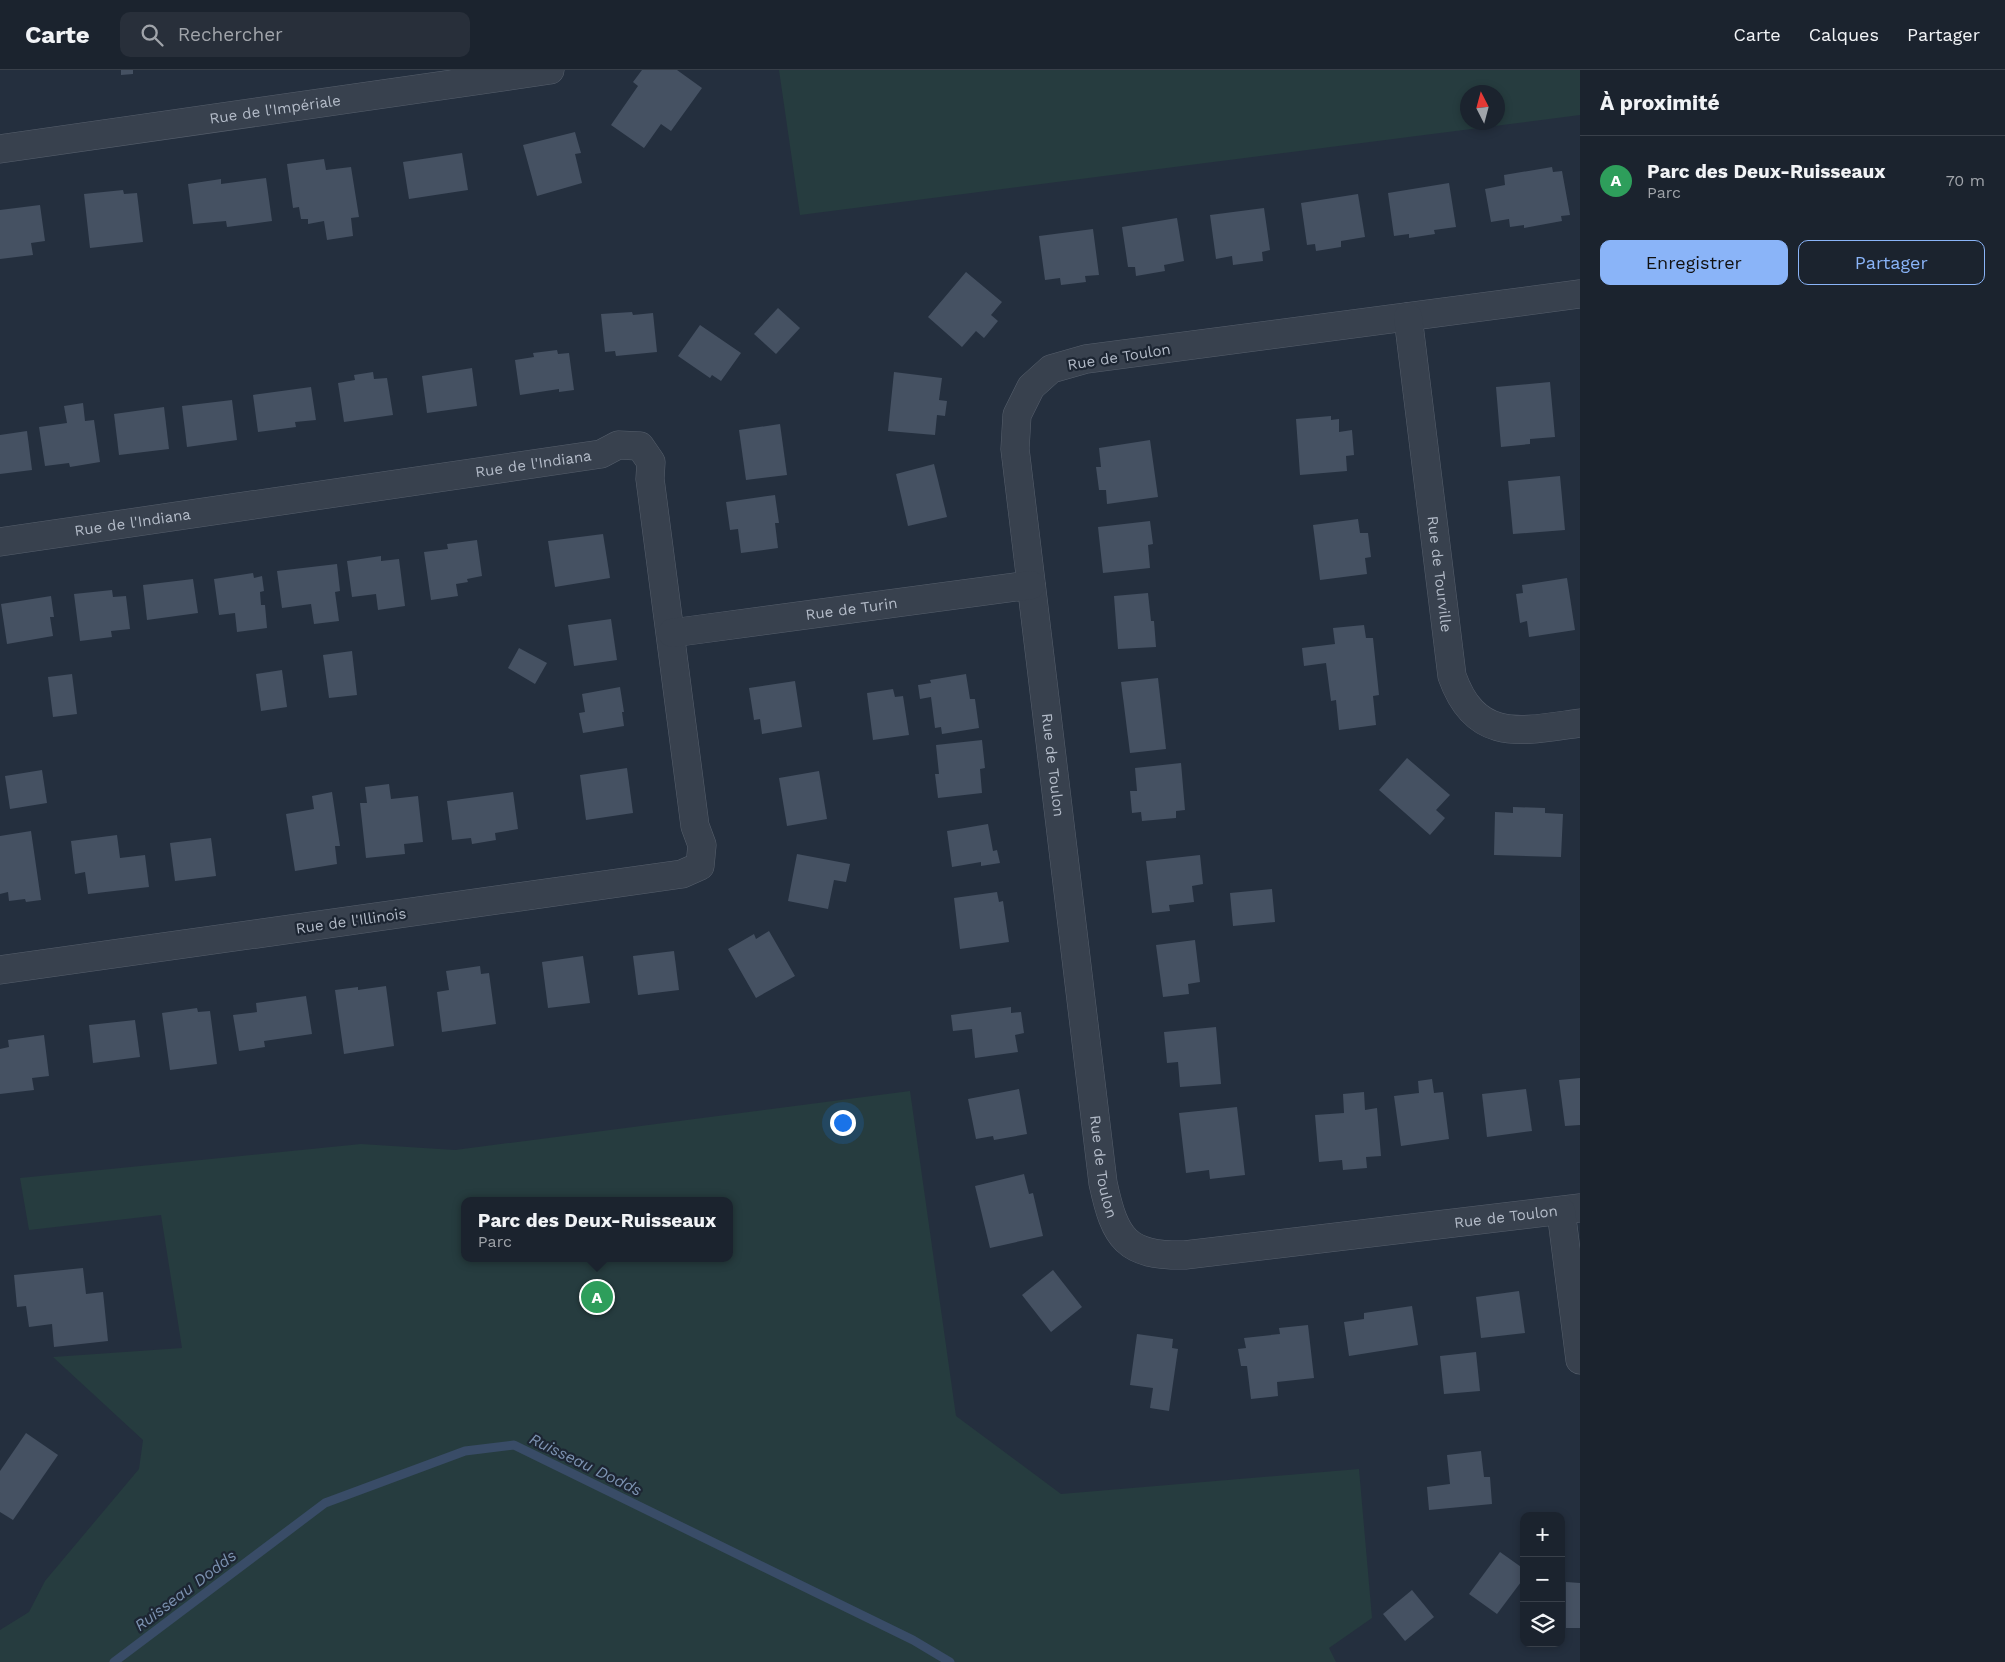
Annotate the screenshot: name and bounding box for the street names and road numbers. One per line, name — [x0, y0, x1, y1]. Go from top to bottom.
street label: Rue de l'Impériale — [208, 91, 342, 128]
street label: Rue de Toulon — [1066, 340, 1172, 374]
street label: Rue de l'Indiana — [474, 446, 593, 481]
street label: Rue de l'Indiana — [73, 505, 192, 540]
street label: Rue de Tourville — [1423, 515, 1456, 633]
street label: Rue de Turin — [804, 594, 898, 624]
street label: Rue de Toulon — [1038, 712, 1068, 818]
street label: Rue de l'Illinois — [295, 904, 408, 938]
street label: Rue de Toulon — [1086, 1114, 1121, 1221]
street label: Rue de Toulon — [1453, 1202, 1559, 1232]

